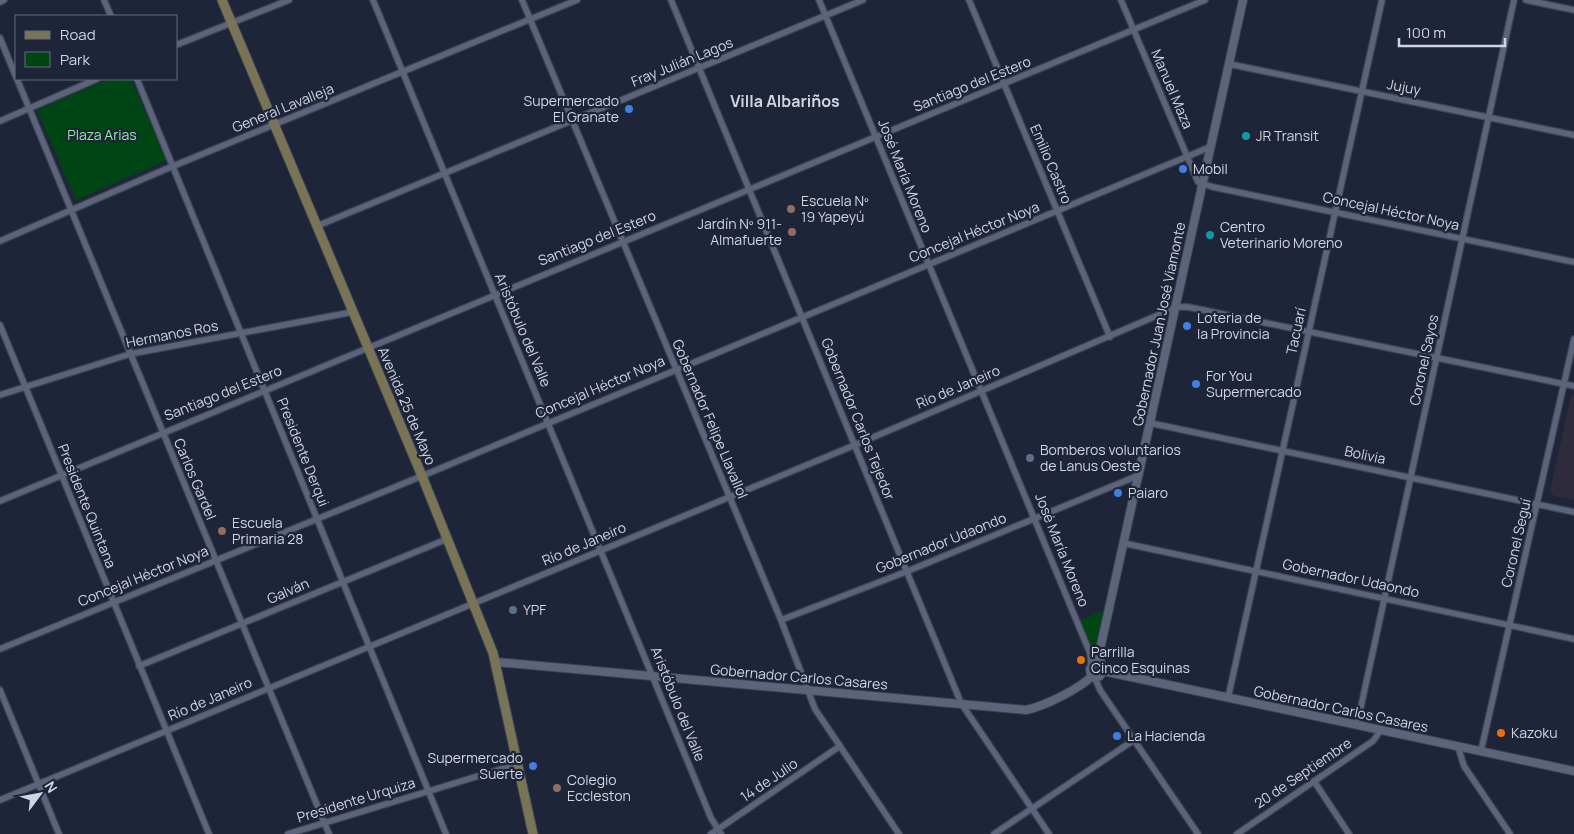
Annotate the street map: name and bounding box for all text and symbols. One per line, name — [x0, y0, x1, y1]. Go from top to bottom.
legend — [15, 15, 178, 80]
scale bar — [1399, 15, 1505, 47]
text: 100 m — [1406, 22, 1446, 43]
text: Road — [60, 24, 96, 45]
street label: Fray Julián Lagos — [628, 32, 736, 91]
street label: Manuel Maza — [1147, 46, 1198, 132]
text: Park — [60, 49, 90, 70]
street label: Santiago del Estero — [910, 51, 1033, 116]
street label: Jujuy — [1386, 74, 1423, 99]
street label: General Lavalleja — [229, 78, 336, 137]
district label: Villa Albariños — [730, 90, 840, 112]
place label: Supermercado El Granate — [524, 91, 619, 126]
marker: Supermercado El Granate — [623, 103, 635, 115]
street label: José María Moreno — [874, 116, 937, 235]
street label: Emilio Castro — [1026, 121, 1077, 206]
park label: Plaza Arias — [67, 125, 137, 144]
place label: JR Transit — [1256, 126, 1319, 145]
marker: JR Transit — [1240, 130, 1252, 142]
place label: Mobil — [1193, 159, 1228, 178]
marker: Mobil — [1177, 163, 1189, 175]
street label: Concejal Héctor Noya — [1321, 187, 1461, 234]
place label: Escuela Nº 19 Yapeyú — [801, 191, 869, 226]
street label: Concejal Héctor Noya — [906, 197, 1042, 266]
marker: Escuela Nº 19 Yapeyú — [785, 203, 797, 215]
street label: Santiago del Estero — [535, 205, 658, 270]
place label: Jardín Nº 911- Almafuerte — [697, 214, 782, 249]
place label: Centro Veterinario Moreno — [1220, 217, 1343, 252]
street label: Gobernador Juan José Viamonte — [1128, 220, 1189, 428]
marker: Jardín Nº 911- Almafuerte — [786, 226, 798, 238]
marker: Centro Veterinario Moreno — [1204, 229, 1216, 241]
street label: Aristóbulo del Valle — [491, 270, 556, 390]
street label: Tacuarí — [1281, 306, 1310, 356]
place label: Loteria de la Provincia — [1197, 308, 1269, 343]
street label: Coronel Sayos — [1405, 313, 1442, 407]
street label: Hermanos Ros — [124, 315, 220, 352]
marker: Loteria de la Provincia — [1181, 320, 1193, 332]
street label: Gobernador Carlos Tejedor — [817, 335, 900, 503]
street label: Gobernador Felipe Llavallol — [668, 336, 753, 501]
street label: Avenida 25 de Mayo — [374, 344, 441, 468]
street label: Concejal Héctor Noya — [532, 351, 668, 422]
street label: Santiago del Estero — [161, 360, 284, 425]
street label: Río de Janeiro — [913, 360, 1003, 413]
place label: For You Supermercado — [1206, 366, 1301, 401]
marker: For You Supermercado — [1190, 378, 1202, 390]
street label: Presidente Derqui — [273, 395, 334, 509]
street label: Carlos Gardel — [170, 435, 221, 522]
place label: Bomberos voluntarios de Lanus Oeste — [1040, 440, 1181, 475]
street label: Presidente Quintana — [54, 441, 121, 571]
street label: Bolivia — [1343, 441, 1387, 468]
marker: Bomberos voluntarios de Lanus Oeste — [1024, 452, 1036, 464]
place label: Paiaro — [1128, 483, 1168, 502]
marker: Paiaro — [1112, 487, 1124, 499]
street label: José María Moreno — [1031, 490, 1094, 609]
street label: Coronel Seguí — [1496, 497, 1535, 589]
street label: Gobernador Udaondo — [873, 508, 1009, 577]
place label: Escuela Primaria 28 — [232, 513, 303, 548]
street label: Río de Janeiro — [539, 517, 629, 570]
marker: Escuela Primaria 28 — [216, 525, 228, 537]
street label: Concejal Héctor Noya — [75, 541, 211, 610]
street label: Gobernador Udaondo — [1281, 554, 1421, 601]
street label: Galván — [264, 573, 312, 608]
place label: YPF — [523, 600, 546, 619]
marker: YPF — [507, 604, 519, 616]
place label: Parrilla Cinco Esquinas — [1091, 642, 1190, 677]
street label: Aristóbulo del Valle — [647, 644, 710, 764]
marker: Parrilla Cinco Esquinas — [1075, 654, 1087, 666]
street label: Gobernador Carlos Casares — [710, 659, 889, 694]
street label: Río de Janeiro — [165, 672, 255, 725]
street label: Gobernador Carlos Casares — [1252, 681, 1430, 736]
place label: Kazoku — [1511, 723, 1557, 742]
place label: La Hacienda — [1127, 726, 1205, 745]
marker: Kazoku — [1495, 727, 1507, 739]
marker: La Hacienda — [1111, 730, 1123, 742]
street label: 20 de Septiembre — [1250, 733, 1355, 812]
place label: Supermercado Suerte — [428, 748, 523, 783]
street label: 14 de Julio — [736, 753, 801, 806]
marker: Supermercado Suerte — [527, 760, 539, 772]
north arrow — [15, 769, 65, 819]
place label: Colegio Eccleston — [567, 770, 631, 805]
street label: Presidente Urquiza — [294, 773, 417, 827]
text: N — [41, 778, 62, 796]
marker: Colegio Eccleston — [551, 782, 563, 794]

